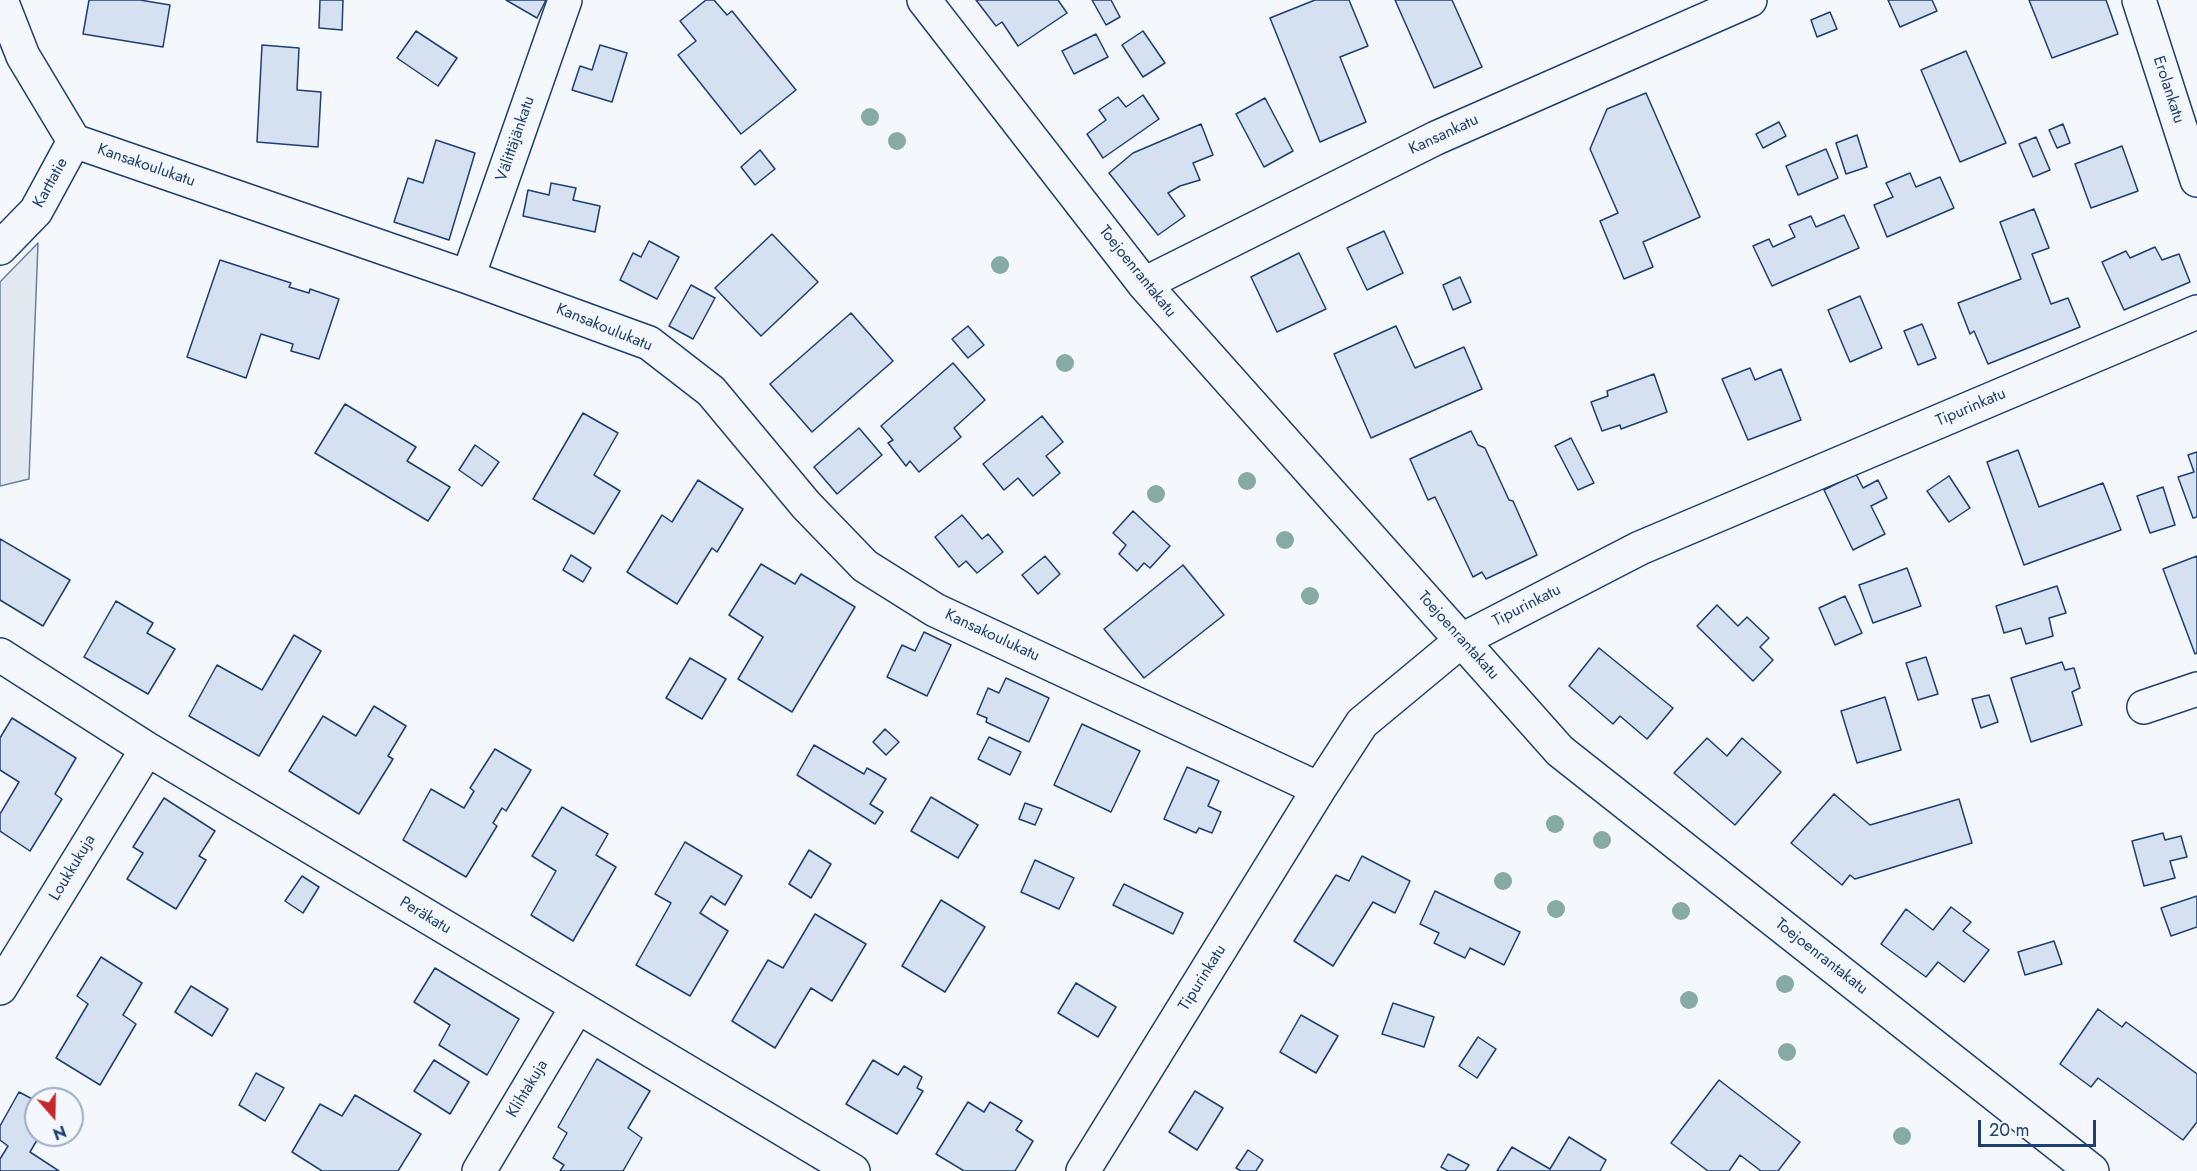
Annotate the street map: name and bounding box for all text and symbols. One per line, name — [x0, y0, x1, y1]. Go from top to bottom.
street label: Erolankatu — [2148, 54, 2188, 126]
street label: Välittäjänkatu — [492, 94, 540, 184]
street label: Kansankatu — [1406, 111, 1482, 159]
street label: Kansakoulukatu — [95, 140, 197, 192]
street label: Karttatie — [30, 155, 72, 211]
street label: Toejoenrantakatu — [1094, 222, 1180, 322]
street label: Kansakoulukatu — [553, 300, 655, 356]
street label: Tipurinkatu — [1933, 385, 2009, 431]
street label: Tipurinkatu — [1490, 581, 1564, 631]
street label: Toejoenrantakatu — [1413, 588, 1503, 684]
street label: Kansakoulukatu — [942, 606, 1042, 666]
street label: Loukkukuja — [46, 831, 100, 905]
street label: Peräkatu — [396, 893, 454, 939]
street label: Toejoenrantakatu — [1771, 915, 1871, 999]
street label: Tipurinkatu — [1175, 941, 1231, 1015]
street label: Klihtakuja — [503, 1057, 553, 1121]
north arrow — [24, 1087, 84, 1147]
scale bar — [1981, 1108, 2100, 1146]
text: 20 m — [1989, 1117, 2029, 1143]
text: N — [50, 1120, 70, 1145]

